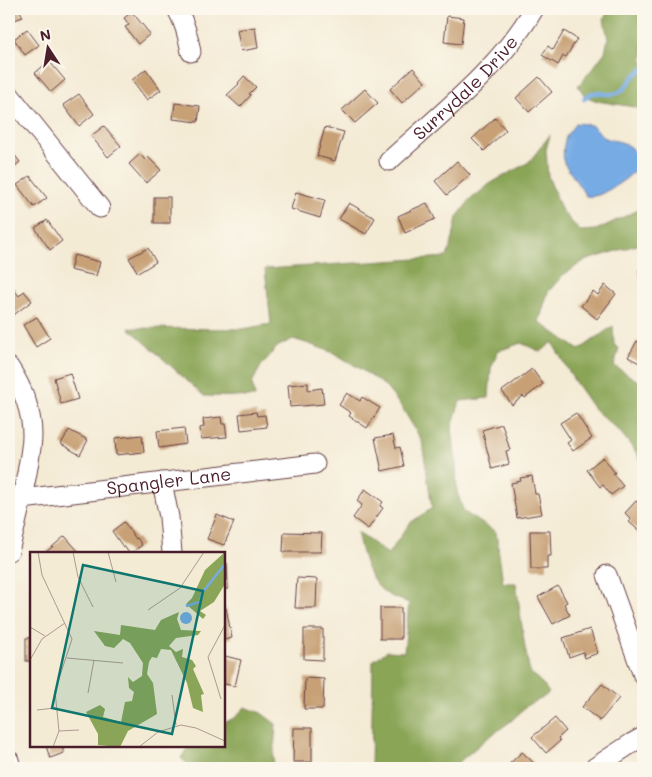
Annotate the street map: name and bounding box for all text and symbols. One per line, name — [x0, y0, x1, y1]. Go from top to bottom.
north arrow — [22, 22, 72, 72]
text: N — [38, 24, 52, 45]
street label: Surrydale Drive — [407, 30, 523, 145]
street label: Spangler Lane — [105, 461, 232, 500]
inset map — [30, 552, 225, 747]

